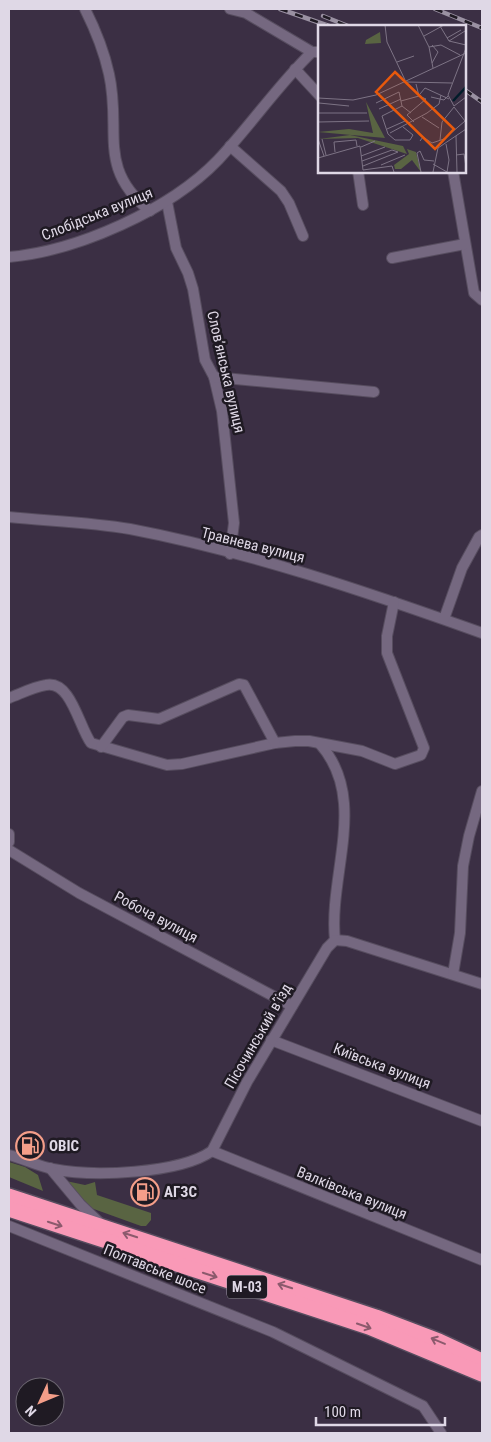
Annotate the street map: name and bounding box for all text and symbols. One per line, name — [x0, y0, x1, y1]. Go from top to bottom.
inset map — [318, 25, 466, 172]
street label: Слобідська вулиця — [39, 183, 155, 245]
street label: Слов’янська вулиця — [203, 309, 249, 435]
street label: Травнева вулиця — [199, 523, 307, 567]
street label: Робоча вулиця — [111, 887, 201, 947]
street label: Пісочинський в’їзд — [221, 980, 295, 1092]
street label: Київська вулиця — [331, 1039, 433, 1093]
fuel station icon: ОВІС — [15, 1131, 45, 1161]
place label: ОВІС — [49, 1137, 80, 1155]
street label: Валківська вулиця — [294, 1163, 410, 1223]
fuel station icon: АГЗС — [130, 1177, 160, 1207]
place label: АГЗС — [164, 1183, 197, 1201]
one-way arrow — [47, 1220, 63, 1230]
one-way arrow — [123, 1230, 139, 1240]
street label: Полтавське шосе — [101, 1240, 209, 1298]
one-way arrow — [201, 1270, 217, 1280]
road number: М-03 — [227, 1275, 267, 1298]
one-way arrow — [278, 1281, 293, 1290]
one-way arrow — [356, 1322, 371, 1331]
one-way arrow — [431, 1335, 446, 1345]
north arrow — [15, 1377, 65, 1427]
scale bar — [316, 1394, 445, 1426]
text: N — [22, 1402, 39, 1420]
text: 100 m — [324, 1403, 361, 1421]

